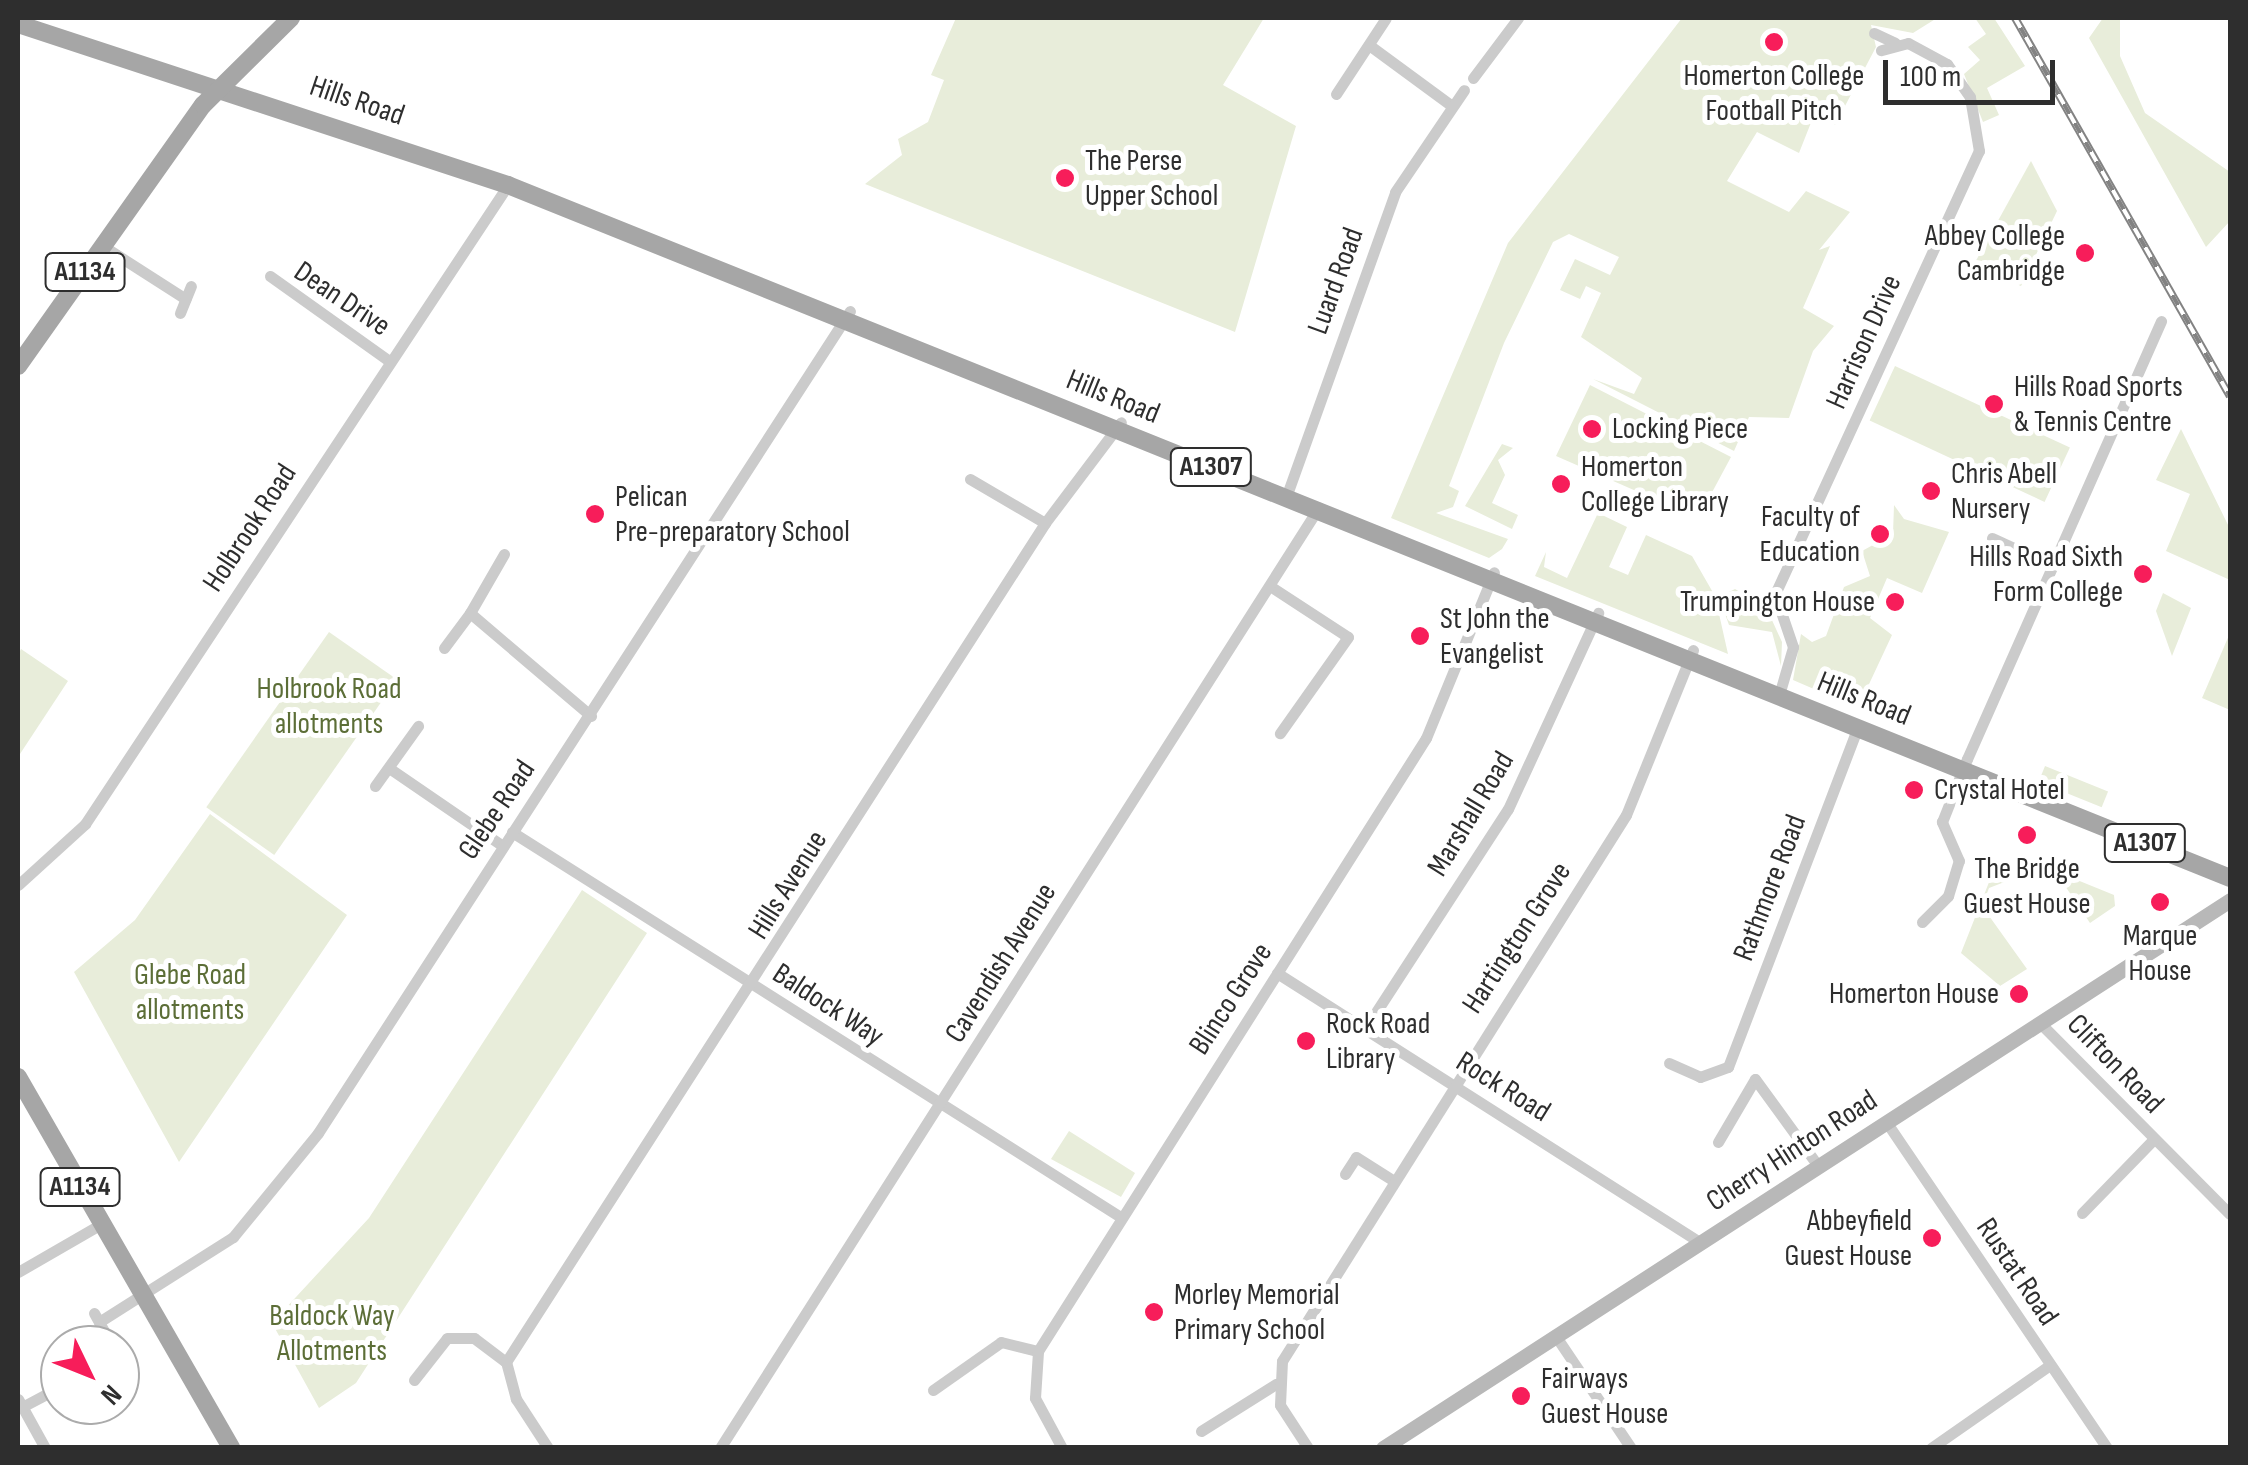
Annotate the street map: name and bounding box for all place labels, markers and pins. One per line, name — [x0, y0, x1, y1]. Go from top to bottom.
marker: Homerton College Football Pitch — [1763, 31, 1785, 53]
place label: Homerton College Football Pitch — [1684, 58, 1864, 128]
place label: The Perse Upper School — [1085, 143, 1218, 214]
marker: The Perse Upper School — [1054, 167, 1076, 189]
place label: Abbey College Cambridge — [1925, 218, 2065, 288]
marker: Abbey College Cambridge — [2074, 242, 2096, 264]
place label: Hills Road Sports & Tennis Centre — [2014, 369, 2183, 440]
marker: Hills Road Sports & Tennis Centre — [1983, 393, 2005, 415]
place label: Locking Piece — [1612, 411, 1748, 447]
marker: Locking Piece — [1581, 418, 1603, 440]
place label: Homerton College Library — [1581, 449, 1729, 520]
place label: Chris Abell Nursery — [1951, 456, 2057, 526]
marker: Homerton College Library — [1550, 473, 1572, 495]
place label: Pelican Pre-preparatory School — [615, 479, 850, 550]
marker: Chris Abell Nursery — [1920, 480, 1942, 502]
place label: Faculty of Education — [1760, 499, 1860, 570]
marker: Pelican Pre-preparatory School — [584, 503, 606, 525]
marker: Faculty of Education — [1869, 523, 1891, 545]
place label: Hills Road Sixth Form College — [1969, 539, 2123, 610]
marker: Hills Road Sixth Form College — [2132, 563, 2154, 585]
place label: Trumpington House — [1680, 584, 1875, 620]
marker: Trumpington House — [1884, 591, 1906, 613]
place label: St John the Evangelist — [1440, 601, 1550, 672]
marker: St John the Evangelist — [1409, 625, 1431, 647]
place label: Crystal Hotel — [1934, 772, 2065, 808]
marker: Crystal Hotel — [1903, 779, 1925, 801]
marker: The Bridge Guest House — [2016, 824, 2038, 846]
place label: The Bridge Guest House — [1963, 851, 2091, 922]
marker: Marque House — [2149, 891, 2171, 913]
place label: Marque House — [2123, 918, 2197, 988]
place label: Homerton House — [1829, 976, 1999, 1012]
marker: Homerton House — [2008, 983, 2030, 1005]
place label: Rock Road Library — [1326, 1006, 1430, 1076]
marker: Rock Road Library — [1295, 1030, 1317, 1052]
place label: Abbeyfield Guest House — [1785, 1203, 1912, 1274]
marker: Abbeyfield Guest House — [1921, 1227, 1943, 1249]
place label: Morley Memorial Primary School — [1174, 1277, 1340, 1348]
marker: Morley Memorial Primary School — [1143, 1301, 1165, 1323]
place label: Fairways Guest House — [1541, 1361, 1668, 1432]
marker: Fairways Guest House — [1510, 1385, 1532, 1407]

